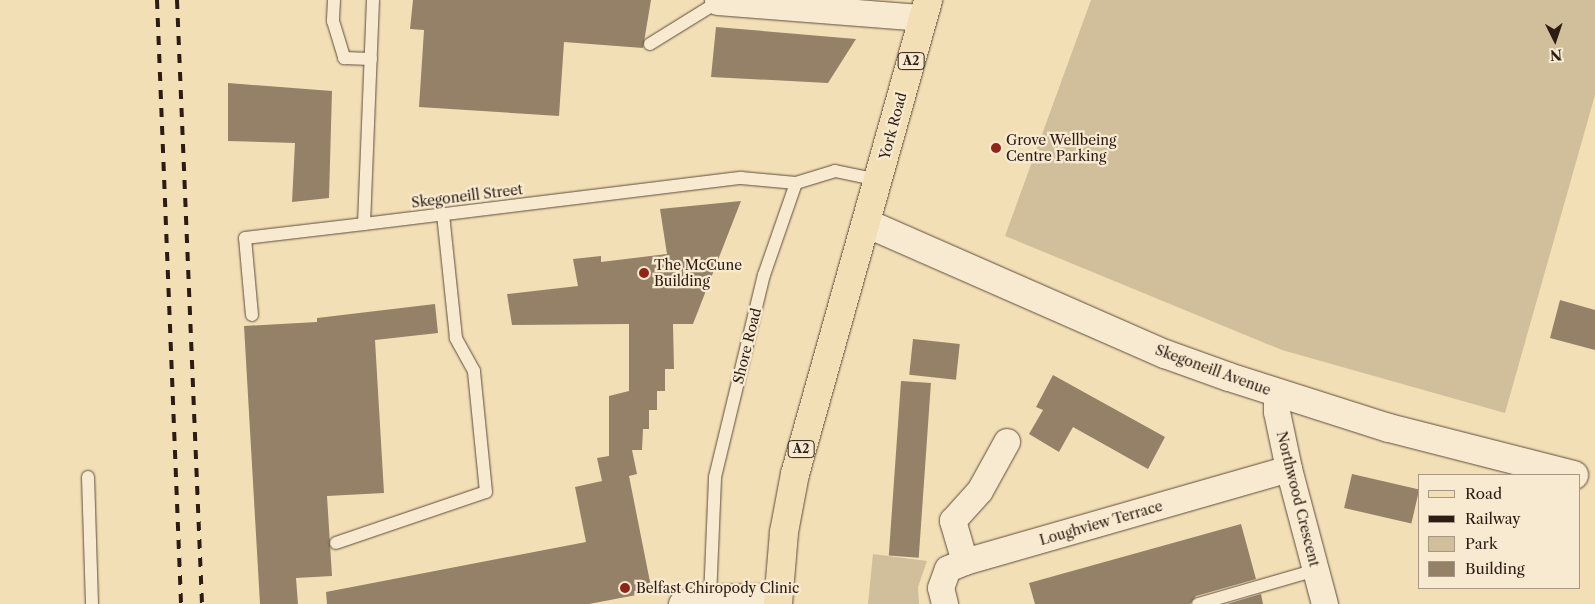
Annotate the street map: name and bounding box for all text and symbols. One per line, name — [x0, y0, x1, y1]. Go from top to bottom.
north arrow — [1530, 15, 1580, 65]
text: N — [1549, 46, 1563, 64]
road number: A2 — [897, 51, 925, 70]
street label: York Road — [876, 90, 910, 162]
place label: Grove Wellbeing Centre Parking — [1006, 132, 1117, 164]
marker: Grove Wellbeing Centre Parking — [990, 142, 1002, 154]
street label: Skegoneill Street — [410, 181, 524, 211]
place label: The McCune Building — [654, 257, 742, 290]
marker: The McCune Building — [638, 267, 650, 279]
street label: Shore Road — [729, 306, 765, 386]
street label: Skegoneill Avenue — [1153, 341, 1273, 399]
street label: Northwood Crescent — [1273, 430, 1323, 568]
road number: A2 — [787, 439, 815, 458]
legend — [1418, 474, 1580, 589]
text: Road — [1465, 484, 1502, 503]
street label: Loughview Terrace — [1037, 497, 1165, 549]
text: Railway — [1465, 509, 1521, 528]
text: Park — [1465, 534, 1498, 553]
text: Building — [1465, 559, 1525, 578]
place label: Belfast Chiropody Clinic — [636, 580, 800, 596]
marker: Belfast Chiropody Clinic — [618, 581, 632, 595]

